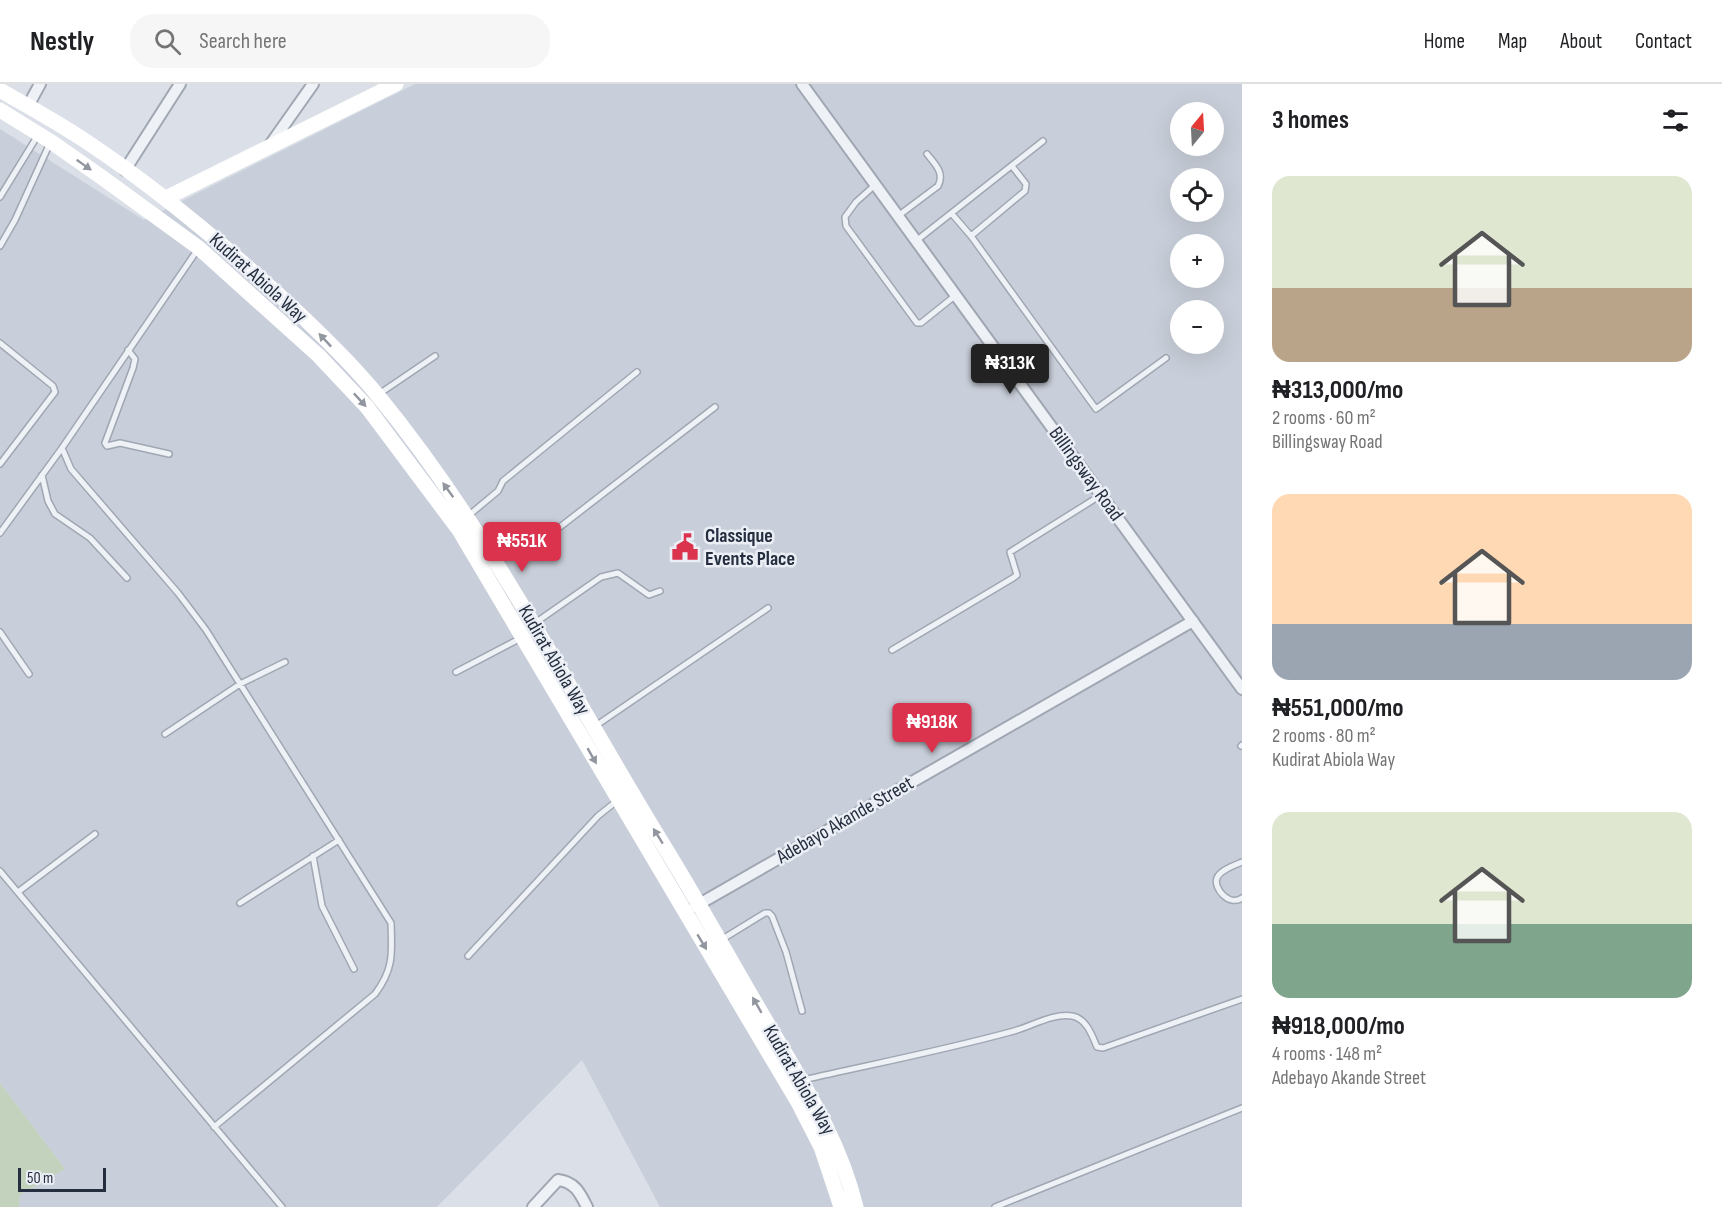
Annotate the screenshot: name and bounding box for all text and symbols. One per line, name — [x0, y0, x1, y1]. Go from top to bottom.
search box — [130, 14, 550, 68]
text: Nestly — [30, 25, 94, 58]
icon: search — [151, 25, 184, 58]
text: Search here — [199, 28, 287, 55]
text: Home — [1424, 29, 1465, 54]
text: Map — [1498, 29, 1527, 54]
text: About — [1560, 29, 1602, 54]
text: Contact — [1635, 29, 1692, 54]
north arrow — [1170, 102, 1224, 156]
map controls — [1170, 102, 1224, 354]
icon: filters — [1659, 104, 1692, 137]
text: 3 homes — [1272, 105, 1349, 136]
one-way arrow — [76, 159, 92, 171]
button: locate — [1170, 168, 1224, 222]
icon: home — [1428, 215, 1536, 323]
street label: Kudirat Abiola Way — [204, 228, 312, 328]
button: + — [1170, 234, 1224, 288]
button: − — [1170, 300, 1224, 354]
one-way arrow — [318, 332, 332, 347]
pin: ₦313K — [968, 344, 1052, 395]
text: ₦313K — [985, 351, 1035, 375]
text: ₦313,000/mo — [1272, 375, 1403, 406]
one-way arrow — [353, 392, 367, 407]
text: 2 rooms · 60 m² — [1272, 406, 1376, 430]
street label: Billingsway Road — [1044, 422, 1128, 526]
text: Billingsway Road — [1272, 430, 1383, 454]
one-way arrow — [443, 483, 455, 498]
pin: ₦551K — [480, 522, 564, 573]
place label: Classique Events Place — [705, 524, 795, 571]
text: ₦551K — [497, 529, 547, 553]
public building icon: Classique Events Place — [670, 532, 700, 562]
icon: home — [1428, 533, 1536, 641]
street label: Kudirat Abiola Way — [513, 601, 595, 720]
text: ₦551,000/mo — [1272, 693, 1404, 724]
pin: ₦918K — [890, 703, 974, 754]
text: ₦918K — [906, 710, 958, 734]
text: 2 rooms · 80 m² — [1272, 724, 1376, 748]
one-way arrow — [587, 748, 597, 765]
text: Kudirat Abiola Way — [1272, 748, 1395, 772]
street label: Adebayo Akande Street — [771, 771, 918, 869]
one-way arrow — [653, 828, 664, 845]
icon: home — [1428, 851, 1536, 959]
one-way arrow — [697, 934, 708, 950]
one-way arrow — [751, 997, 762, 1013]
text: ₦918,000/mo — [1272, 1011, 1405, 1042]
street label: Kudirat Abiola Way — [758, 1021, 840, 1140]
text: 4 rooms · 148 m² — [1272, 1042, 1382, 1066]
text: Adebayo Akande Street — [1272, 1066, 1426, 1090]
scale bar — [18, 1165, 106, 1192]
text: 50 m — [27, 1169, 53, 1188]

